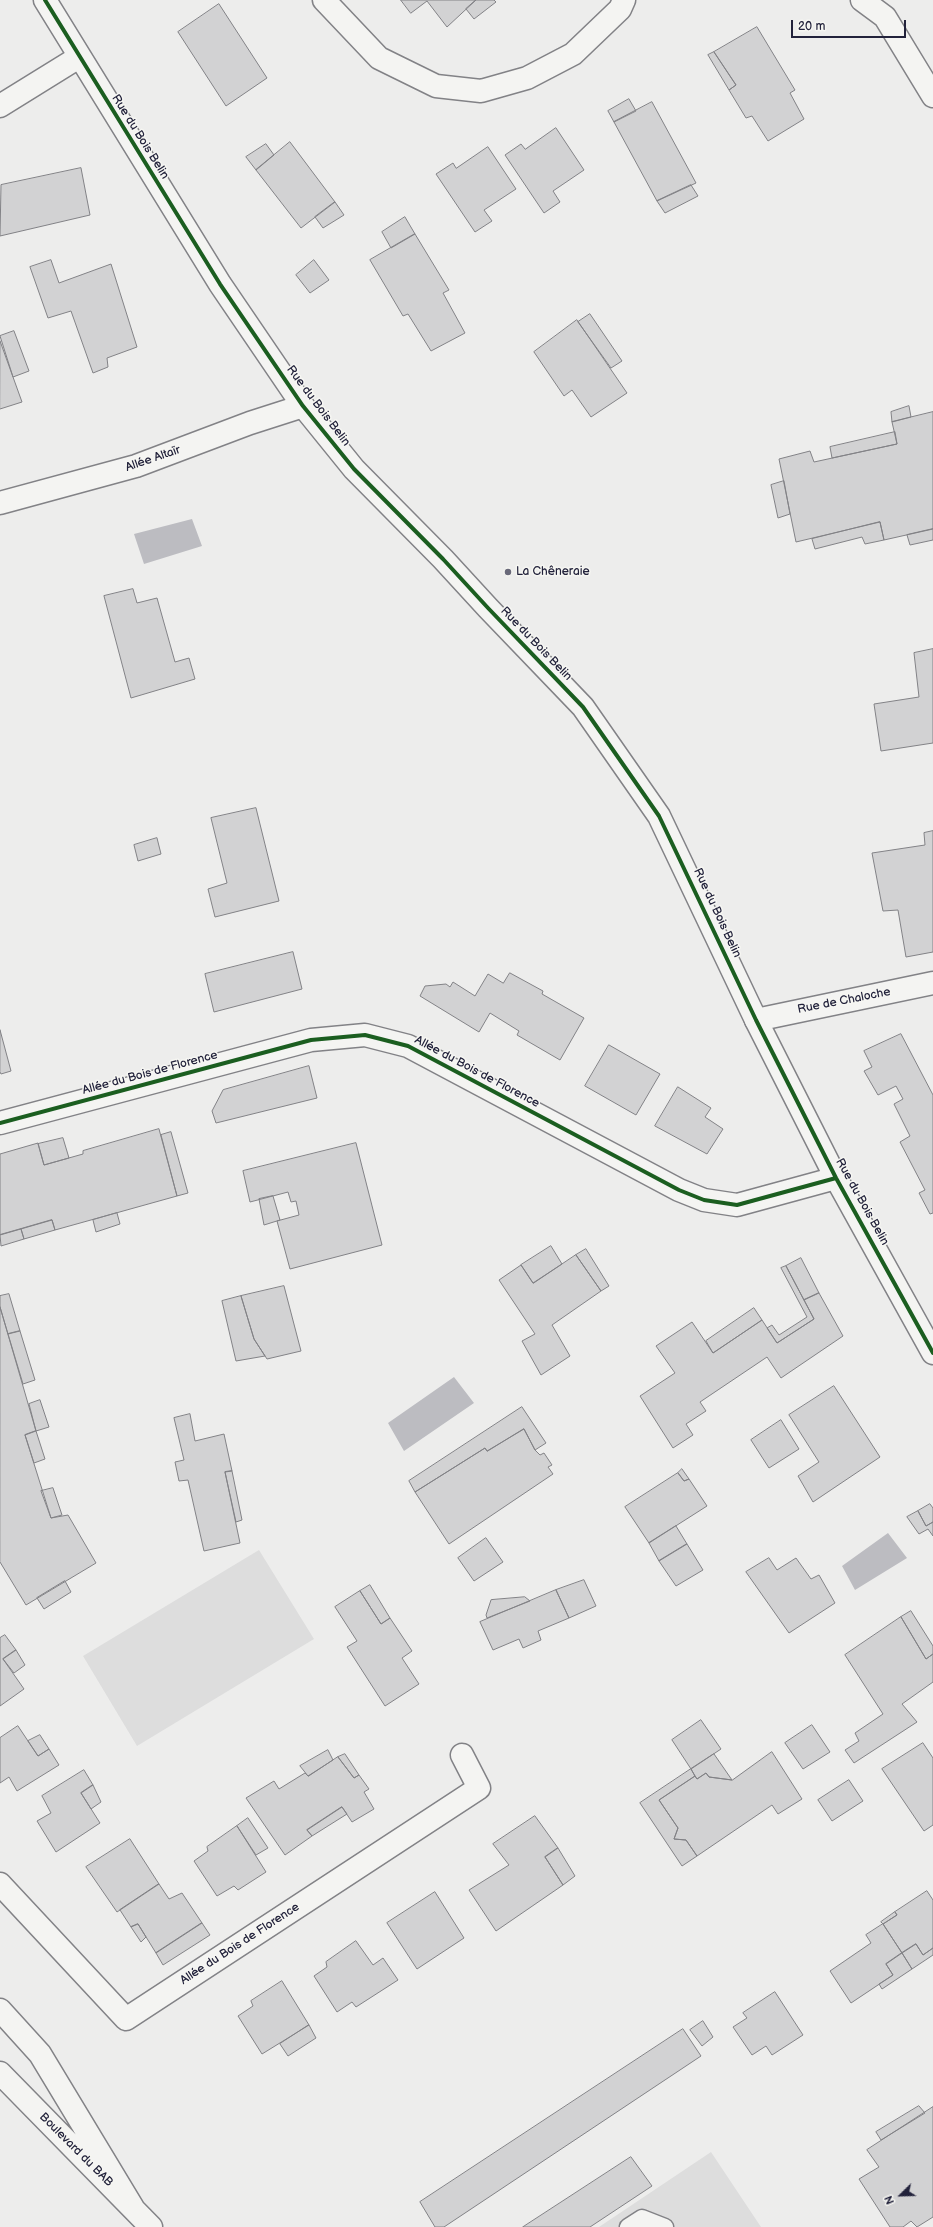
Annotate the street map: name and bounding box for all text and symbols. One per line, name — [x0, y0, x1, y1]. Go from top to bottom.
scale bar — [793, 12, 908, 38]
text: 20 m — [798, 19, 825, 34]
street label: Rue du Bois Belin — [108, 92, 172, 182]
street label: Rue du Bois Belin — [283, 363, 353, 449]
street label: Allée Altaïr — [124, 443, 182, 475]
place label: La Chêneraie — [516, 565, 590, 579]
marker: La Chêneraie — [503, 567, 513, 577]
street label: Rue du Bois Belin — [497, 604, 575, 684]
street label: Rue du Bois Belin — [690, 866, 744, 960]
street label: Rue de Chaloche — [796, 985, 892, 1017]
street label: Allée du Bois de Florence — [412, 1033, 542, 1111]
street label: Allée du Bois de Florence — [81, 1048, 219, 1098]
street label: Rue du Bois Belin — [832, 1156, 892, 1248]
street label: Allée du Bois de Florence — [178, 1900, 302, 1988]
street label: Boulevard du BAB — [36, 2110, 116, 2190]
north arrow — [881, 2175, 921, 2215]
text: N — [882, 2194, 897, 2206]

